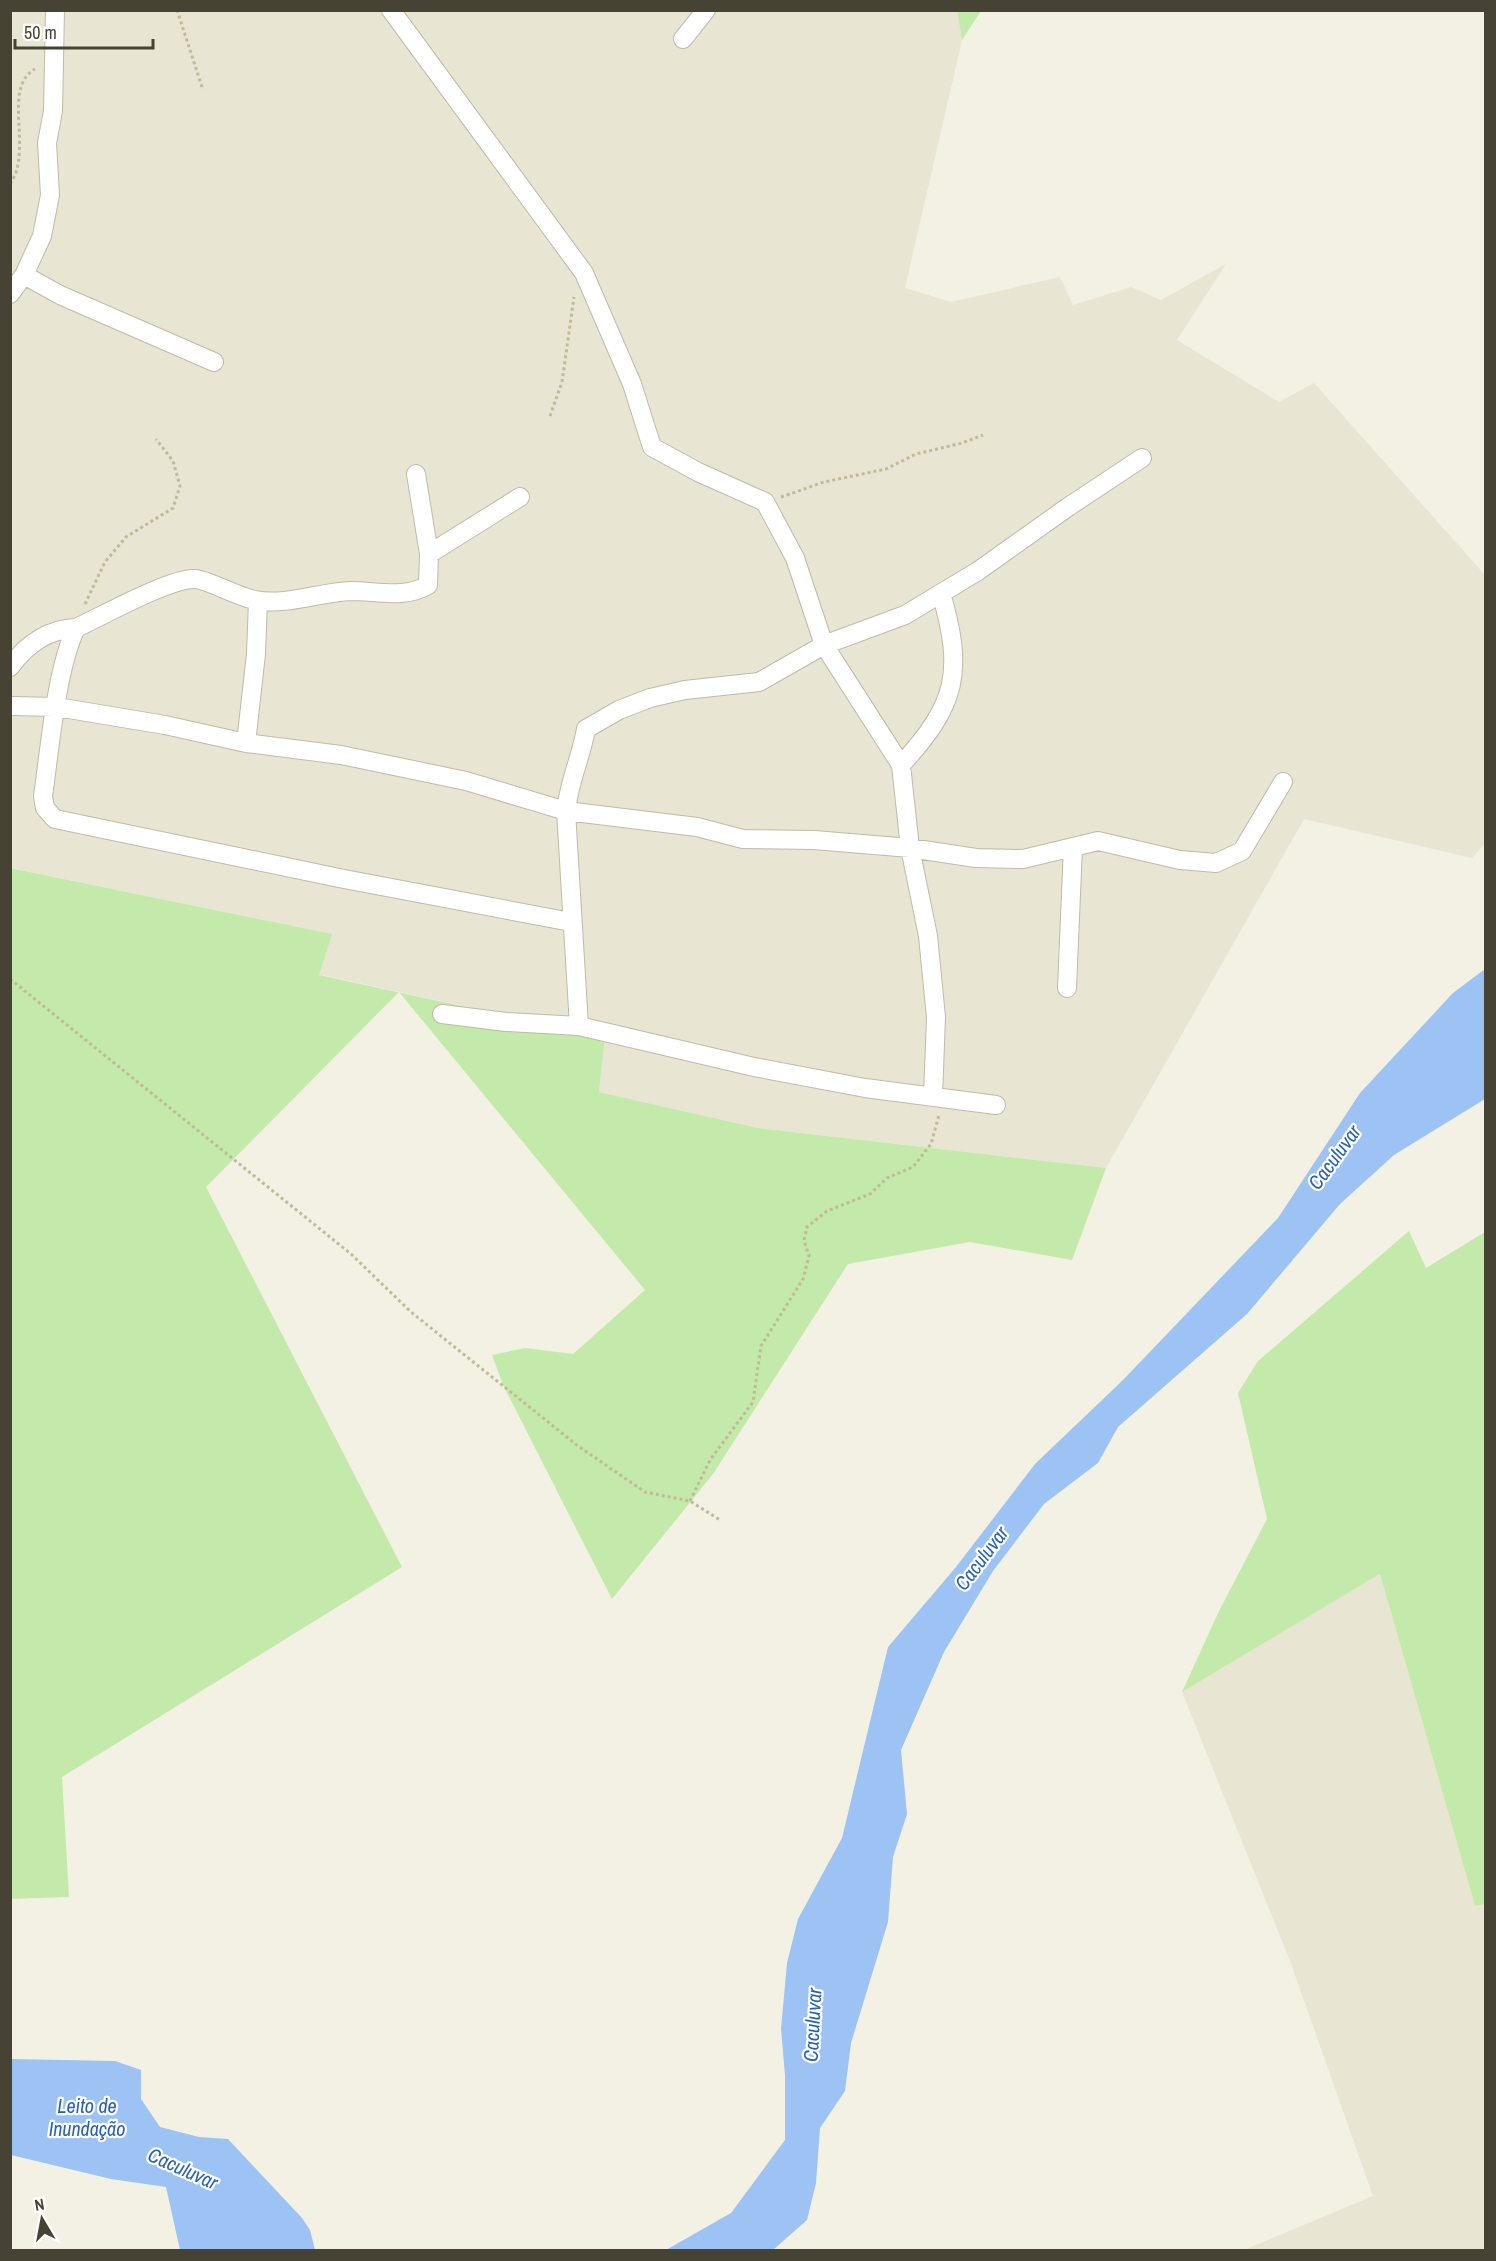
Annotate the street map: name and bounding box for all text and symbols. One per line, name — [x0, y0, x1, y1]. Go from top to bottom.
scale bar — [15, 12, 153, 50]
text: 50 m — [24, 20, 57, 45]
water label: Caculuvar — [1301, 1119, 1367, 1195]
water label: Caculuvar — [948, 1520, 1014, 1596]
water label: Caculuvar — [797, 1987, 827, 2063]
water label: Leito de Inundação — [49, 2092, 125, 2142]
water label: Caculuvar — [144, 2141, 223, 2196]
north arrow — [12, 2189, 72, 2249]
text: N — [33, 2193, 46, 2216]

